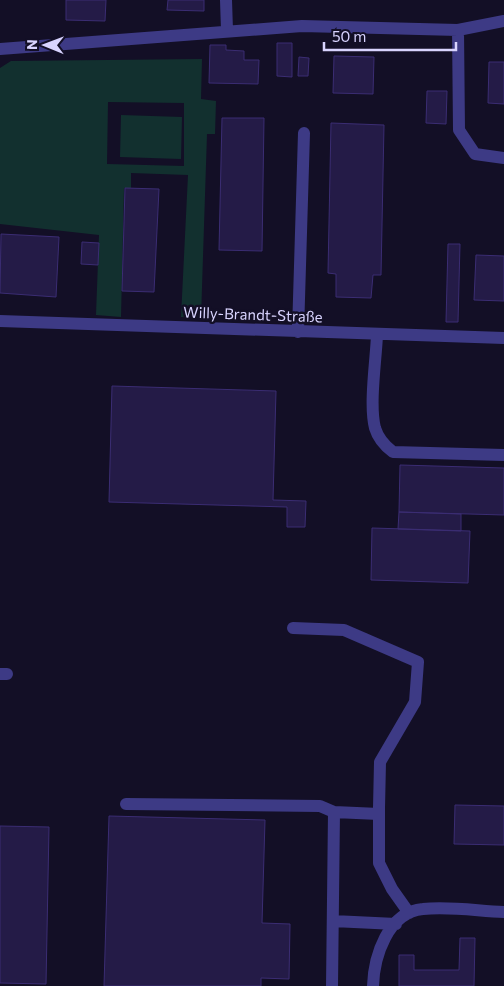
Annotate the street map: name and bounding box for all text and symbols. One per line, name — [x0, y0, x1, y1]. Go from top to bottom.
north arrow — [20, 20, 70, 70]
scale bar — [324, 20, 456, 52]
text: 50 m — [332, 27, 366, 45]
text: N — [23, 39, 40, 50]
street label: Willy-Brandt-Straße — [183, 303, 323, 325]

